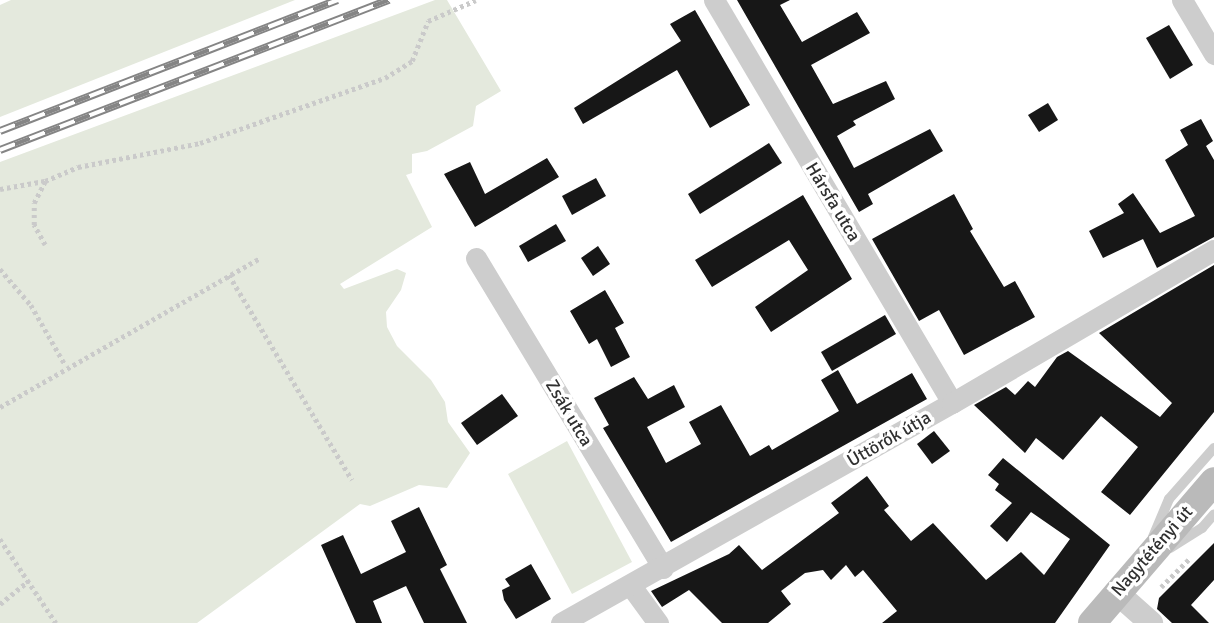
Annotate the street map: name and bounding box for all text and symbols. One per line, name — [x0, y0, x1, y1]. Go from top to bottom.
street label: Hársfa utca — [801, 159, 865, 245]
street label: Zsák utca — [541, 376, 597, 450]
street label: Úttörők útja — [843, 406, 935, 472]
street label: Nagytétényi út — [1107, 501, 1197, 601]

